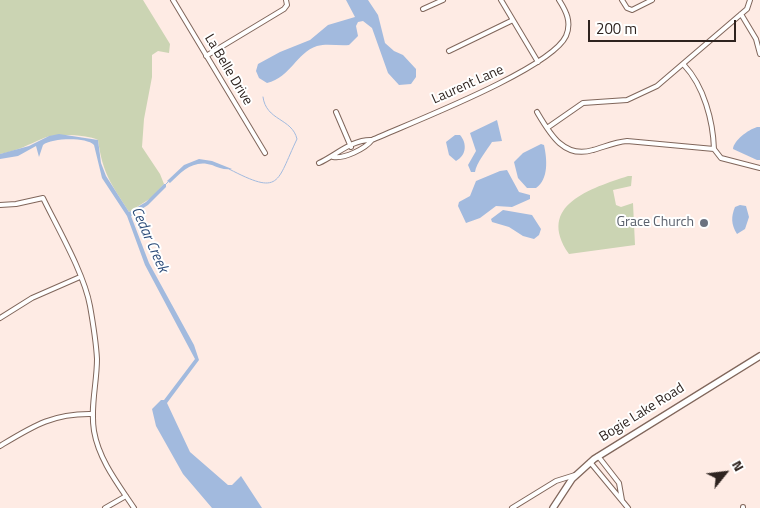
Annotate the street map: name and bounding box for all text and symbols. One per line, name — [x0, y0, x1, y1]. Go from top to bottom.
scale bar — [590, 10, 738, 42]
text: 200 m — [596, 17, 637, 40]
street label: La Belle Drive — [200, 32, 256, 108]
street label: Laurent Lane — [430, 62, 506, 108]
water label: Cedar Creek — [127, 204, 171, 276]
place label: Grace Church — [616, 215, 694, 231]
marker: Grace Church — [698, 217, 710, 229]
street label: Bogie Lake Road — [596, 380, 688, 446]
north arrow — [700, 448, 750, 498]
text: N — [727, 456, 750, 475]

